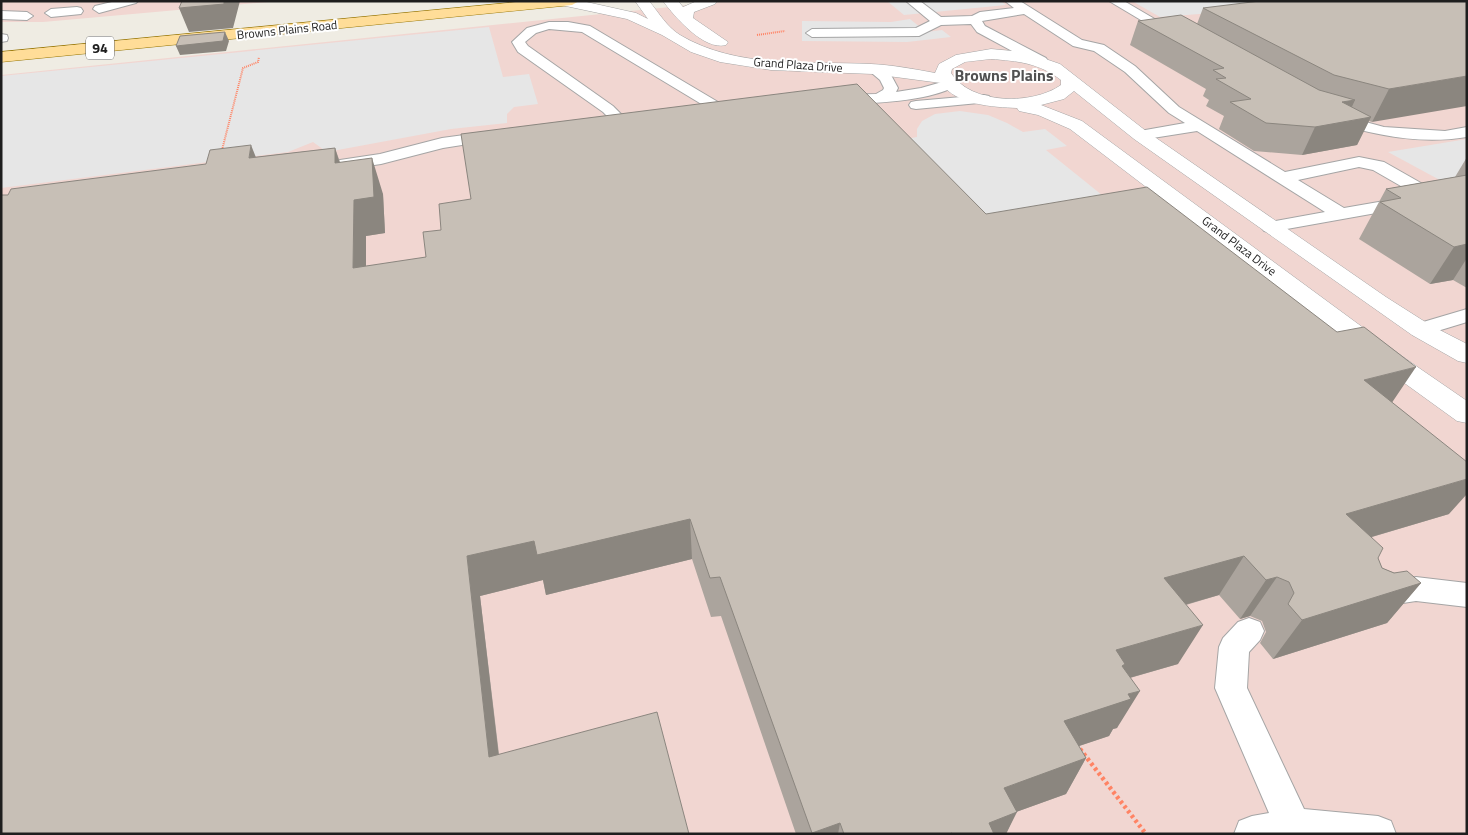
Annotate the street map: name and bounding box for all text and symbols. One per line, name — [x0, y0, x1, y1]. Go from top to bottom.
street label: Browns Plains Road — [236, 15, 338, 44]
road number: 94 — [86, 36, 114, 59]
street label: Grand Plaza Drive — [753, 52, 843, 77]
district label: Browns Plains — [955, 63, 1053, 87]
street label: Grand Plaza Drive — [1198, 211, 1281, 280]

